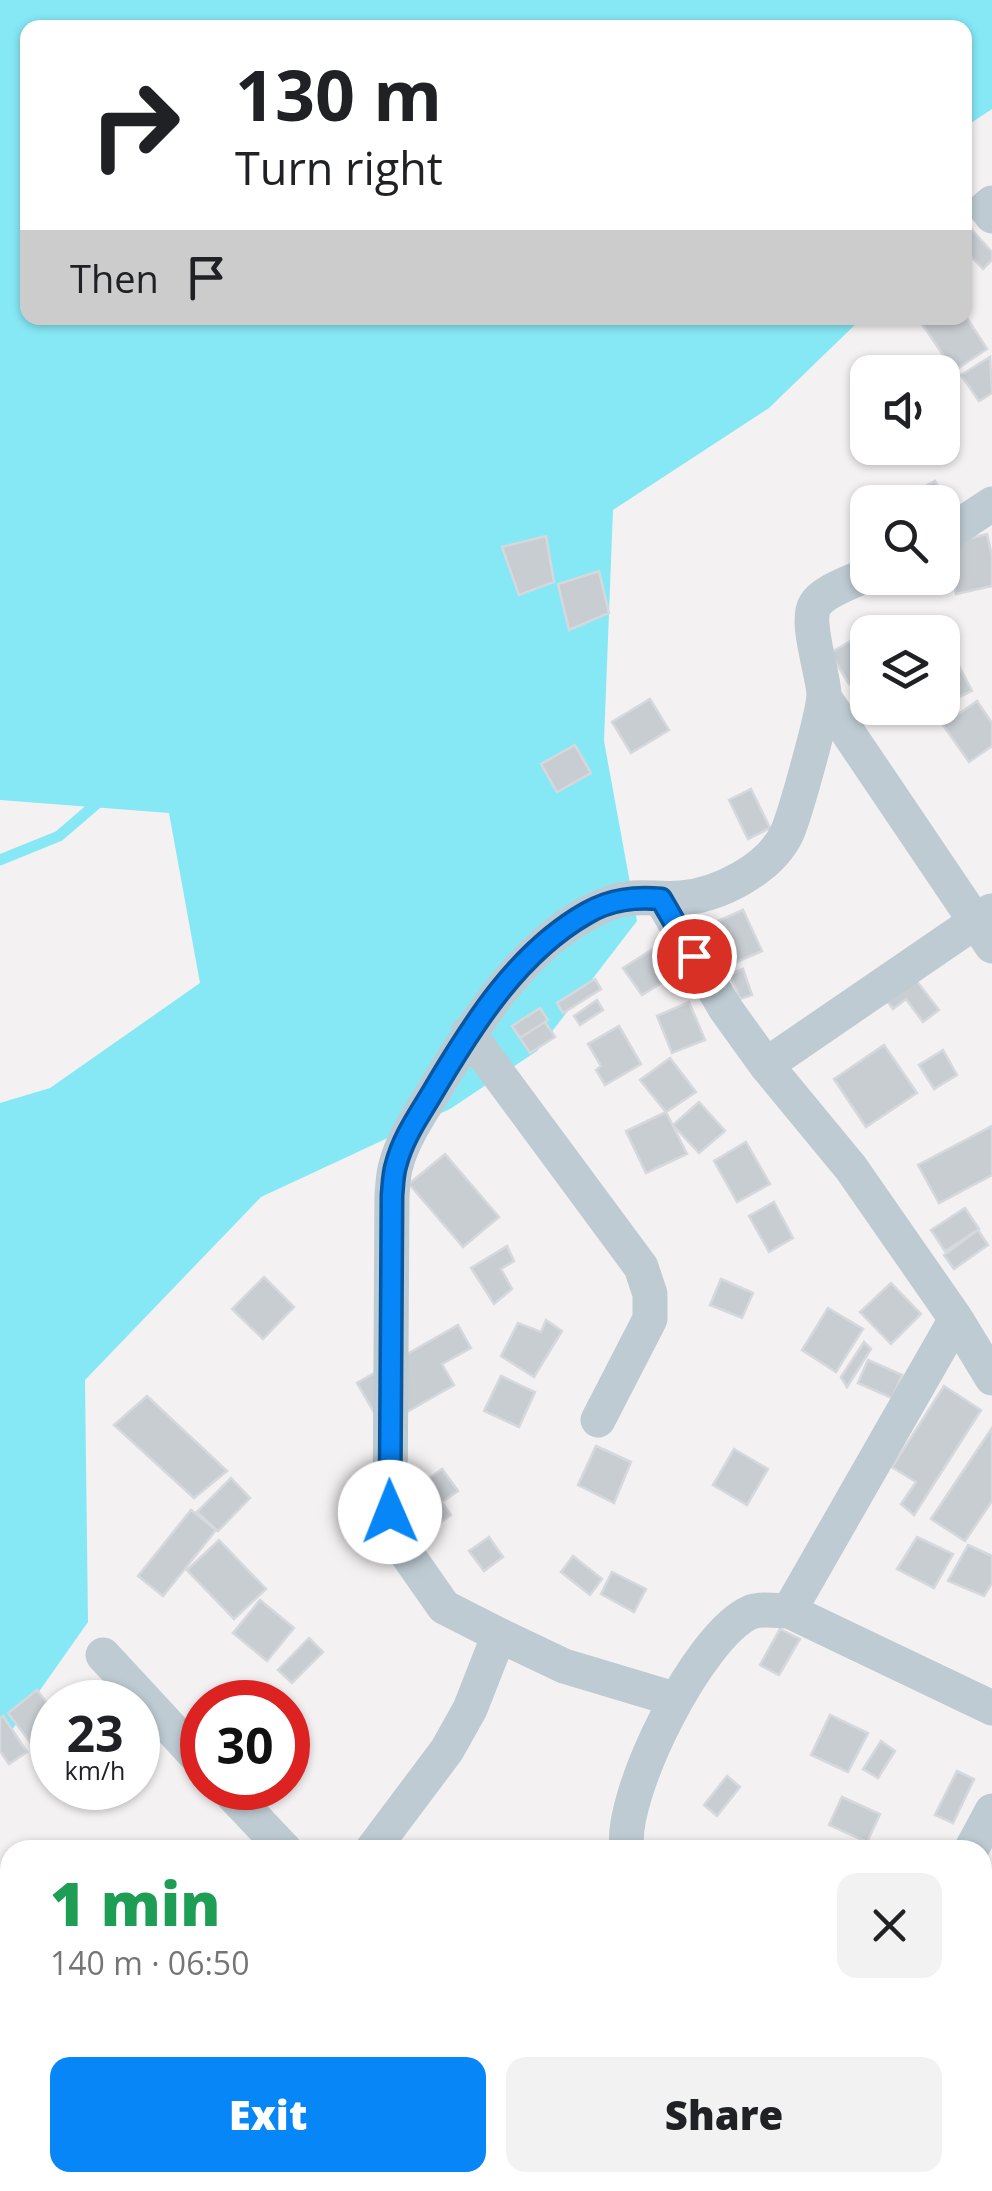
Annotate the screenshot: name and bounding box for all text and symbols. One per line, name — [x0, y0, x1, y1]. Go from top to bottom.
text: 130 m — [235, 46, 442, 142]
icon: right — [70, 60, 200, 190]
text: Turn right — [235, 137, 443, 198]
icon: arrive — [179, 250, 234, 305]
text: Then — [70, 252, 159, 304]
map controls — [850, 355, 960, 725]
button: sound — [850, 355, 960, 465]
button: search — [850, 485, 960, 595]
button: layers — [850, 615, 960, 725]
pin — [652, 914, 737, 999]
icon: arrive — [667, 929, 722, 984]
position arrow — [338, 1460, 442, 1564]
speed limit sign: 30 — [180, 1680, 310, 1810]
text: 23 — [66, 1699, 124, 1767]
text: km/h — [65, 1753, 125, 1787]
text: 1 min — [50, 1862, 220, 1944]
button: close — [837, 1873, 942, 1978]
text: 140 m · 06:50 — [50, 1941, 249, 1984]
button: Exit — [50, 2057, 486, 2172]
button: Share — [506, 2057, 942, 2172]

